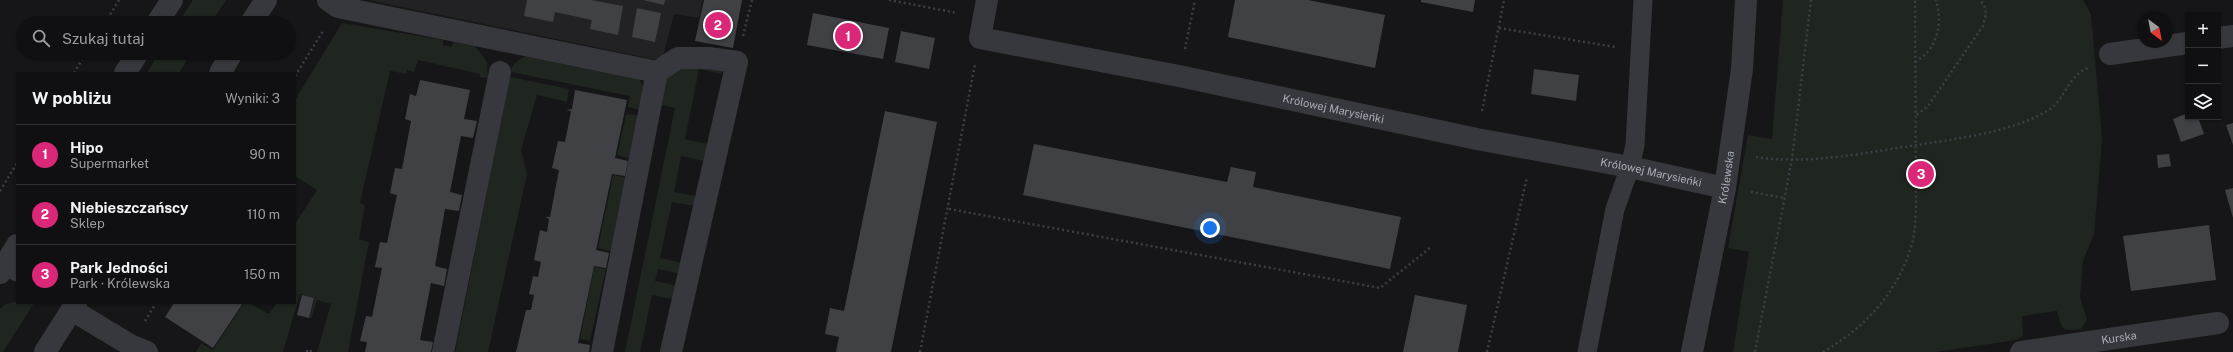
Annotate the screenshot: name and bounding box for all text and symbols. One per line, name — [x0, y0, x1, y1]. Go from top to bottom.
pin: 2 — [705, 10, 731, 40]
north arrow — [2137, 12, 2173, 48]
map controls — [2185, 12, 2221, 120]
button: + — [2185, 12, 2221, 48]
search box — [16, 16, 296, 60]
pin: 1 — [835, 21, 861, 51]
icon: search — [30, 27, 52, 49]
text: Szukaj tutaj — [62, 30, 145, 47]
button: − — [2185, 48, 2221, 84]
button: layers — [2185, 84, 2221, 120]
text: W pobliżu — [32, 88, 111, 108]
text: Wyniki: 3 — [225, 91, 280, 106]
street label: Królowej Marysieńki — [1282, 92, 1385, 125]
text: Hipo — [70, 139, 103, 156]
text: 1 — [42, 147, 48, 162]
text: 90 m — [250, 147, 280, 162]
street label: Królewska — [1716, 150, 1736, 205]
text: Supermarket — [70, 156, 149, 171]
street label: Królowej Marysieńki — [1599, 156, 1703, 189]
pin: 3 — [1908, 159, 1934, 189]
text: Niebieszczańscy — [70, 199, 189, 216]
text: 2 — [41, 207, 49, 222]
text: 110 m — [247, 207, 280, 222]
text: Sklep — [70, 216, 105, 231]
your location — [1200, 218, 1220, 238]
text: Park Jedności — [70, 259, 168, 276]
text: 3 — [41, 267, 49, 282]
text: 150 m — [244, 267, 280, 282]
text: Park · Królewska — [70, 276, 170, 291]
street label: Kurska — [2100, 329, 2137, 346]

